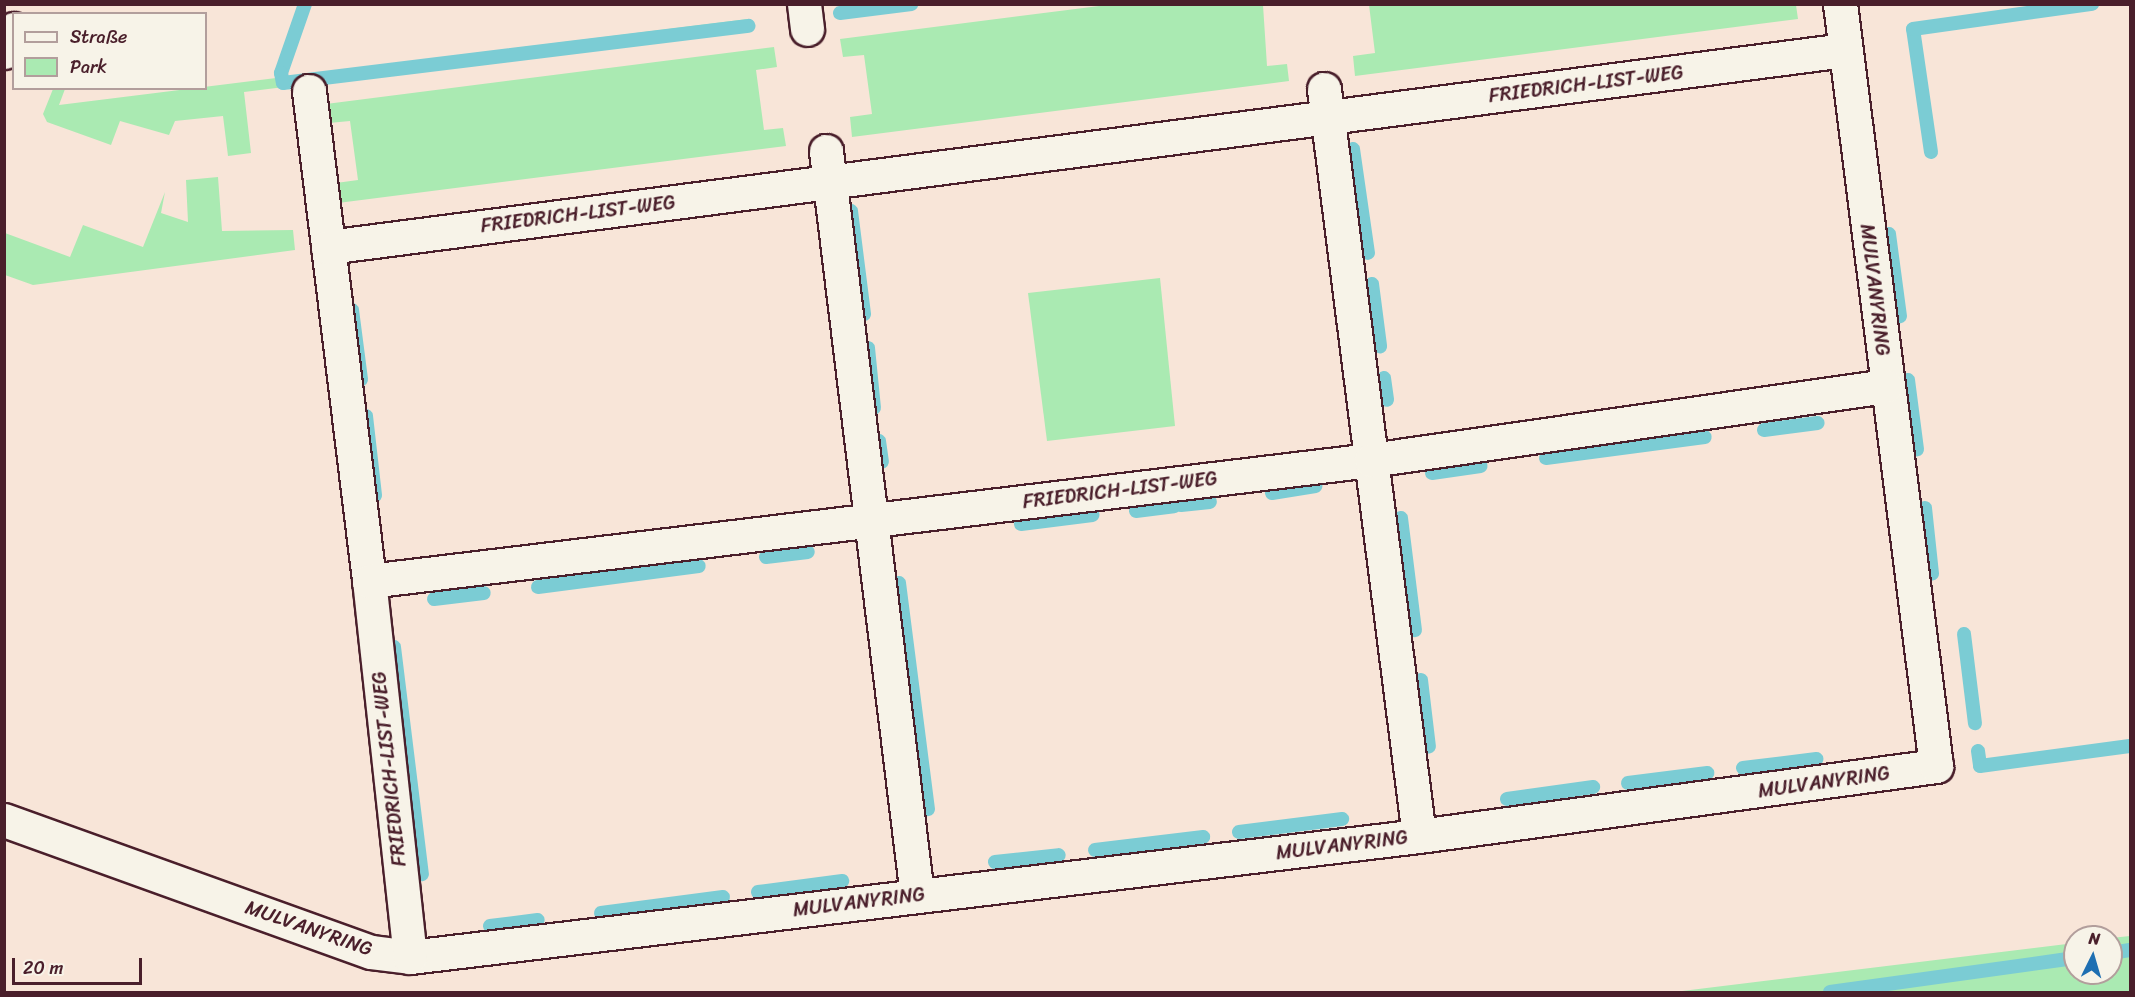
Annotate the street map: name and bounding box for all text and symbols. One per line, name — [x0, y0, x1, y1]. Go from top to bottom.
legend — [12, 12, 207, 90]
text: Straße — [70, 21, 127, 53]
text: Park — [70, 51, 107, 83]
street label: FRIEDRICH-LIST-WEG — [1487, 60, 1685, 108]
street label: FRIEDRICH-LIST-WEG — [479, 190, 677, 238]
street label: MULVANYRING — [1855, 223, 1895, 357]
street label: FRIEDRICH-LIST-WEG — [1021, 466, 1219, 514]
street label: FRIEDRICH-LIST-WEG — [367, 670, 411, 868]
street label: MULVANYRING — [1756, 761, 1892, 803]
street label: MULVANYRING — [1275, 825, 1409, 865]
street label: MULVANYRING — [792, 882, 926, 922]
street label: MULVANYRING — [242, 895, 376, 961]
text: N — [2088, 924, 2101, 953]
north arrow — [2063, 925, 2123, 985]
scale bar — [15, 946, 146, 984]
text: 20 m — [23, 952, 63, 984]

